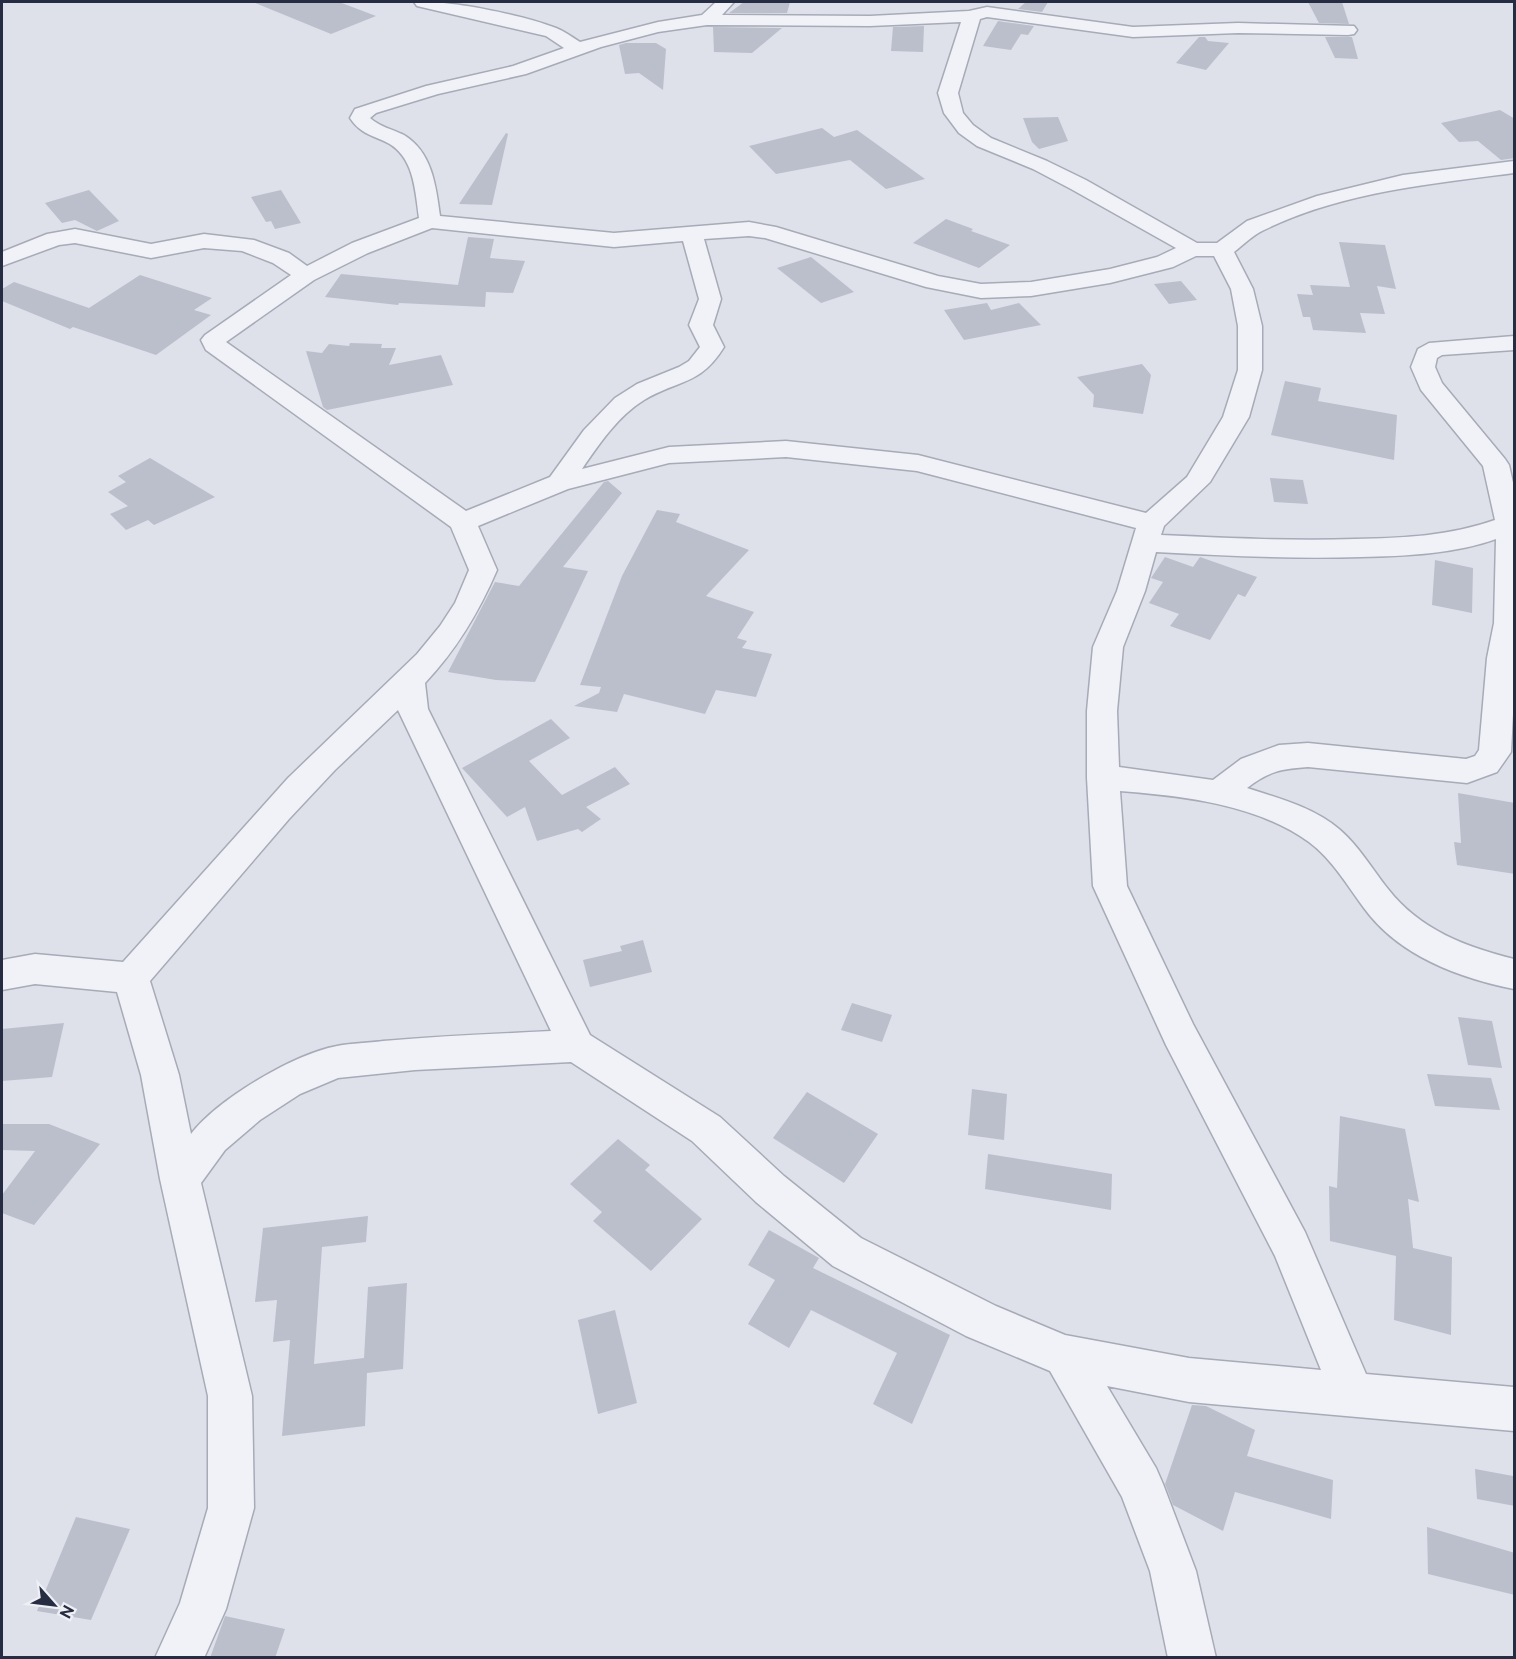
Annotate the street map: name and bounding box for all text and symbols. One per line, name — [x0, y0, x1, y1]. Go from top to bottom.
north arrow — [24, 1575, 84, 1635]
text: N — [56, 1602, 78, 1622]

